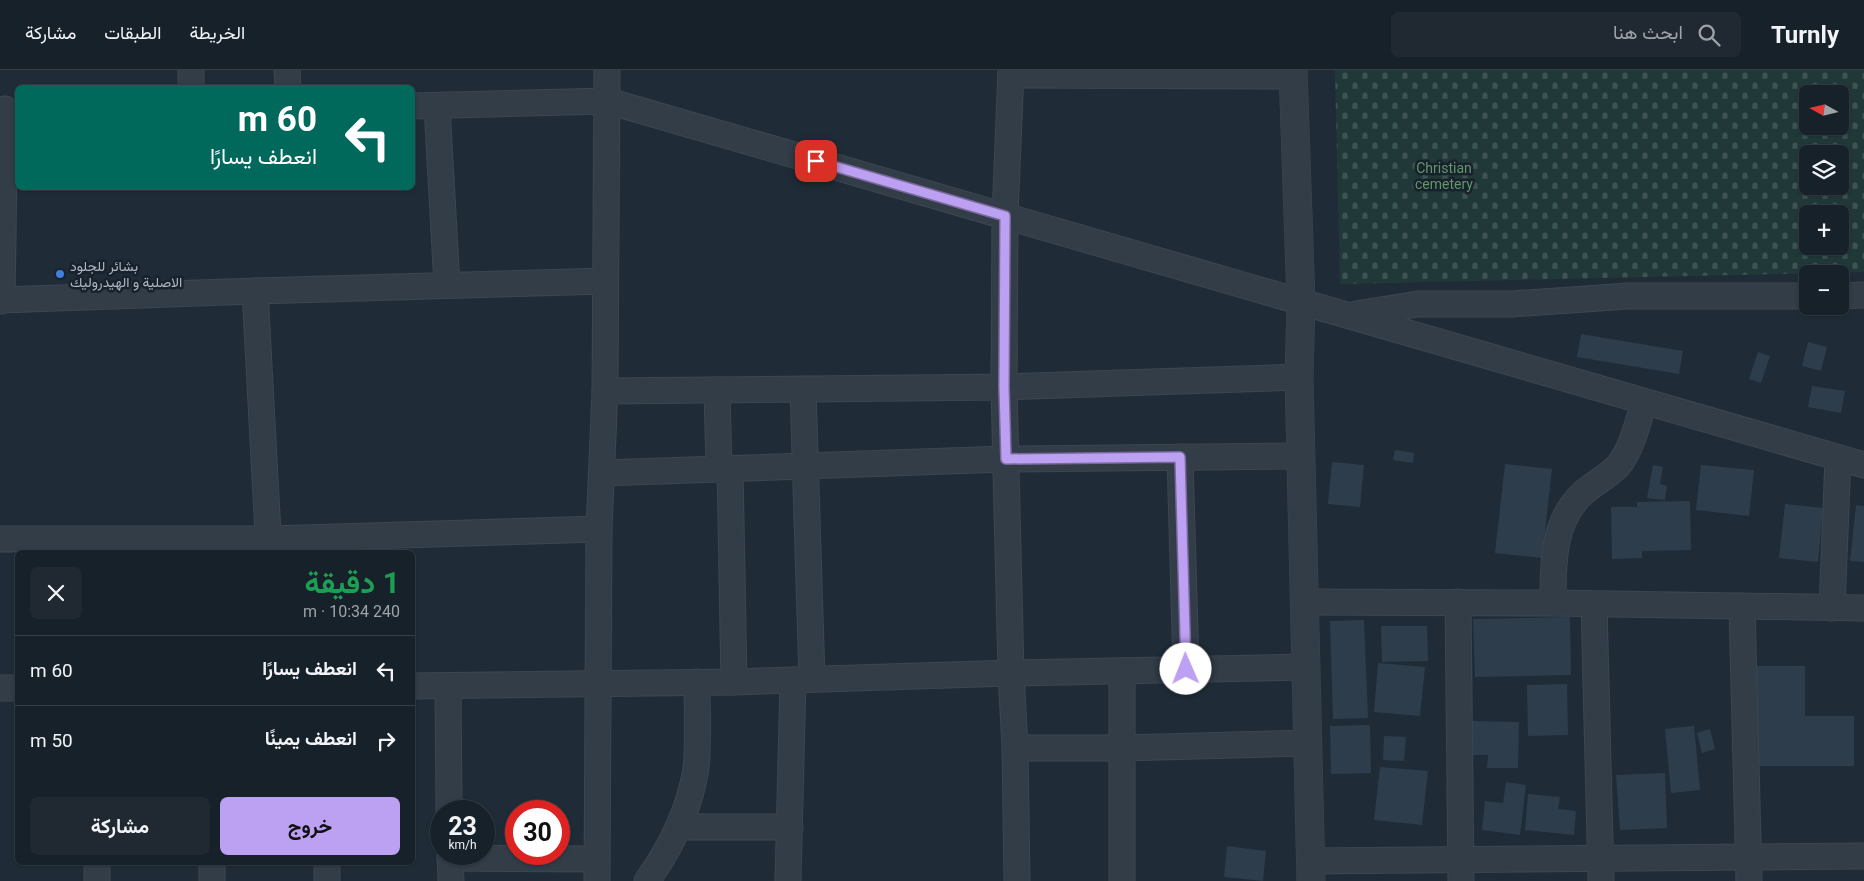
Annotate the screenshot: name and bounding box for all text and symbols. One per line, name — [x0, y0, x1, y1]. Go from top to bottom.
search box — [1391, 12, 1741, 57]
text: ابحث هنا — [1613, 21, 1683, 44]
icon: search — [1695, 21, 1723, 49]
text: Turnly — [1771, 21, 1839, 49]
text: مشاركة — [25, 22, 76, 43]
text: الطبقات — [104, 22, 161, 43]
text: الخريطة — [189, 22, 245, 43]
north arrow — [1799, 85, 1849, 135]
map controls — [1799, 85, 1849, 315]
text: 60 m — [238, 99, 317, 140]
icon: left — [335, 105, 400, 170]
pin — [795, 140, 837, 182]
text: انعطف يسارًا — [210, 144, 317, 169]
button: layers — [1799, 145, 1849, 195]
icon: arrive — [802, 147, 830, 175]
park label: Christian cemetery — [1415, 160, 1473, 192]
button: + — [1799, 205, 1849, 255]
place label: بشائر للجلود الاصلية و الهيدروليك — [70, 258, 182, 291]
button: − — [1799, 265, 1849, 315]
marker: بشائر للجلود الاصلية و الهيدروليك — [54, 268, 66, 280]
text: 1 دقيقة — [305, 565, 400, 600]
button: close — [30, 567, 82, 619]
text: 240 m · 10:34 — [303, 602, 400, 621]
position arrow — [1159, 642, 1211, 694]
text: انعطف يسارًا — [262, 657, 357, 680]
icon: left — [372, 657, 400, 685]
text: 60 m — [30, 659, 73, 682]
text: انعطف يمينًا — [265, 727, 357, 750]
icon: right — [372, 727, 400, 755]
text: 50 m — [30, 729, 73, 752]
button: مشاركة — [30, 797, 210, 855]
button: خروج — [220, 797, 400, 855]
speed limit sign: 30 — [505, 800, 570, 865]
text: 23 — [448, 812, 477, 841]
text: km/h — [448, 838, 477, 852]

